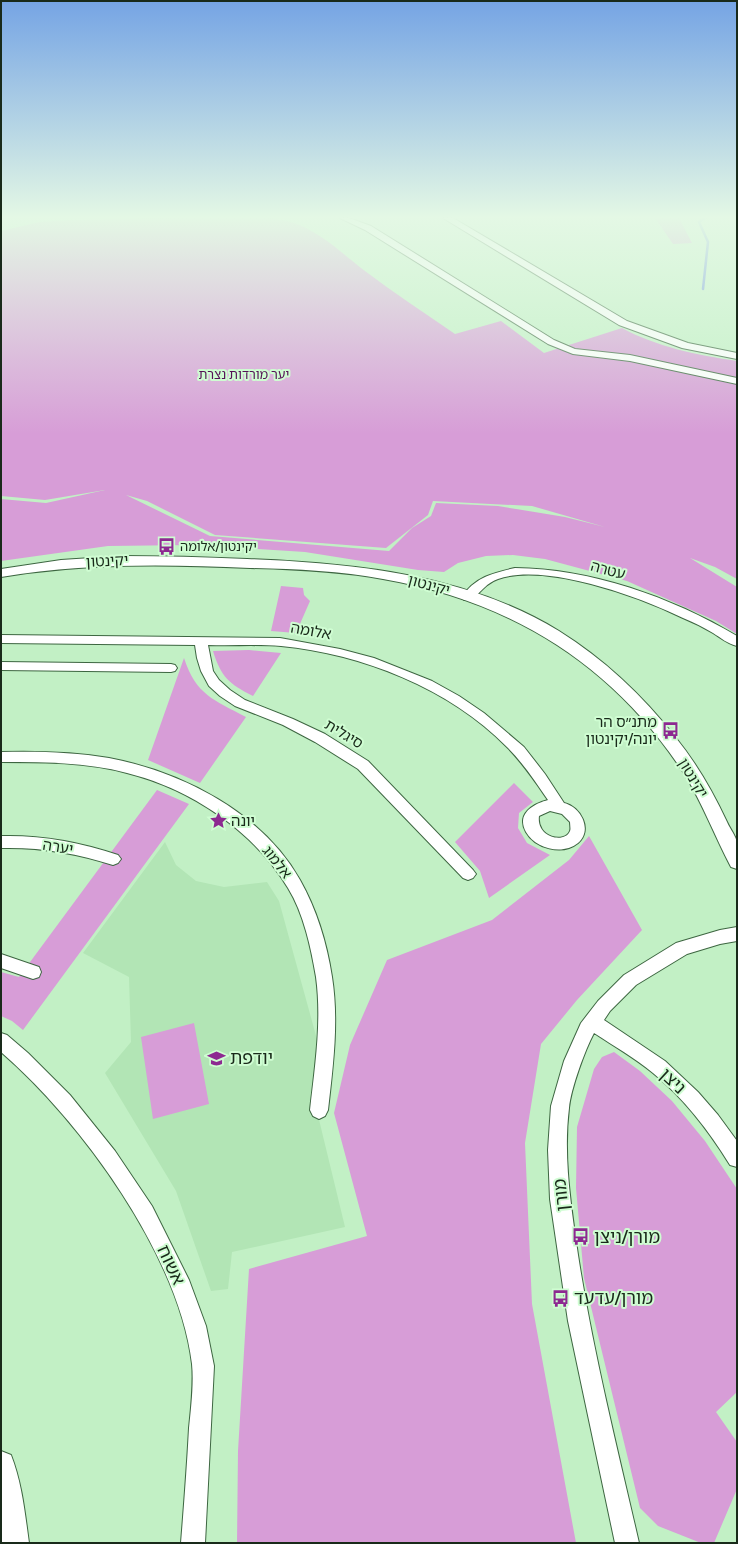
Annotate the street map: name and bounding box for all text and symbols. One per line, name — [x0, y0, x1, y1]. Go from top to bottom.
park label: יער מורדות נצרת — [199, 366, 289, 382]
bus stop icon: יקינטון/אלומה — [157, 536, 177, 556]
place label: יקינטון/אלומה — [180, 538, 257, 554]
street label: יקינטון — [85, 551, 129, 571]
street label: עטרה — [589, 557, 628, 583]
street label: יקינטון — [406, 571, 452, 599]
street label: אלומה — [289, 619, 333, 643]
place label: מתנ״ס הר יונה/יקינטון — [585, 713, 657, 748]
street label: סיגלית — [322, 716, 366, 752]
bus stop icon: מתנ״ס הר יונה/יקינטון — [660, 721, 680, 741]
street label: יקינטון — [674, 755, 712, 801]
place icon: יונה — [208, 811, 228, 831]
place label: יונה — [231, 812, 255, 830]
street label: יערה — [41, 836, 75, 858]
street label: אלמוג — [258, 842, 296, 882]
place label: יודפת — [230, 1047, 273, 1069]
school or university icon: יודפת — [207, 1048, 227, 1068]
street label: ניצן — [655, 1063, 691, 1099]
street label: מורן — [548, 1178, 574, 1212]
place label: מורן/ניצן — [594, 1226, 660, 1248]
bus stop icon: מורן/ניצן — [571, 1227, 591, 1247]
street label: אשוח — [152, 1242, 190, 1288]
place label: מורן/עדעד — [574, 1287, 653, 1309]
bus stop icon: מורן/עדעד — [551, 1288, 571, 1308]

